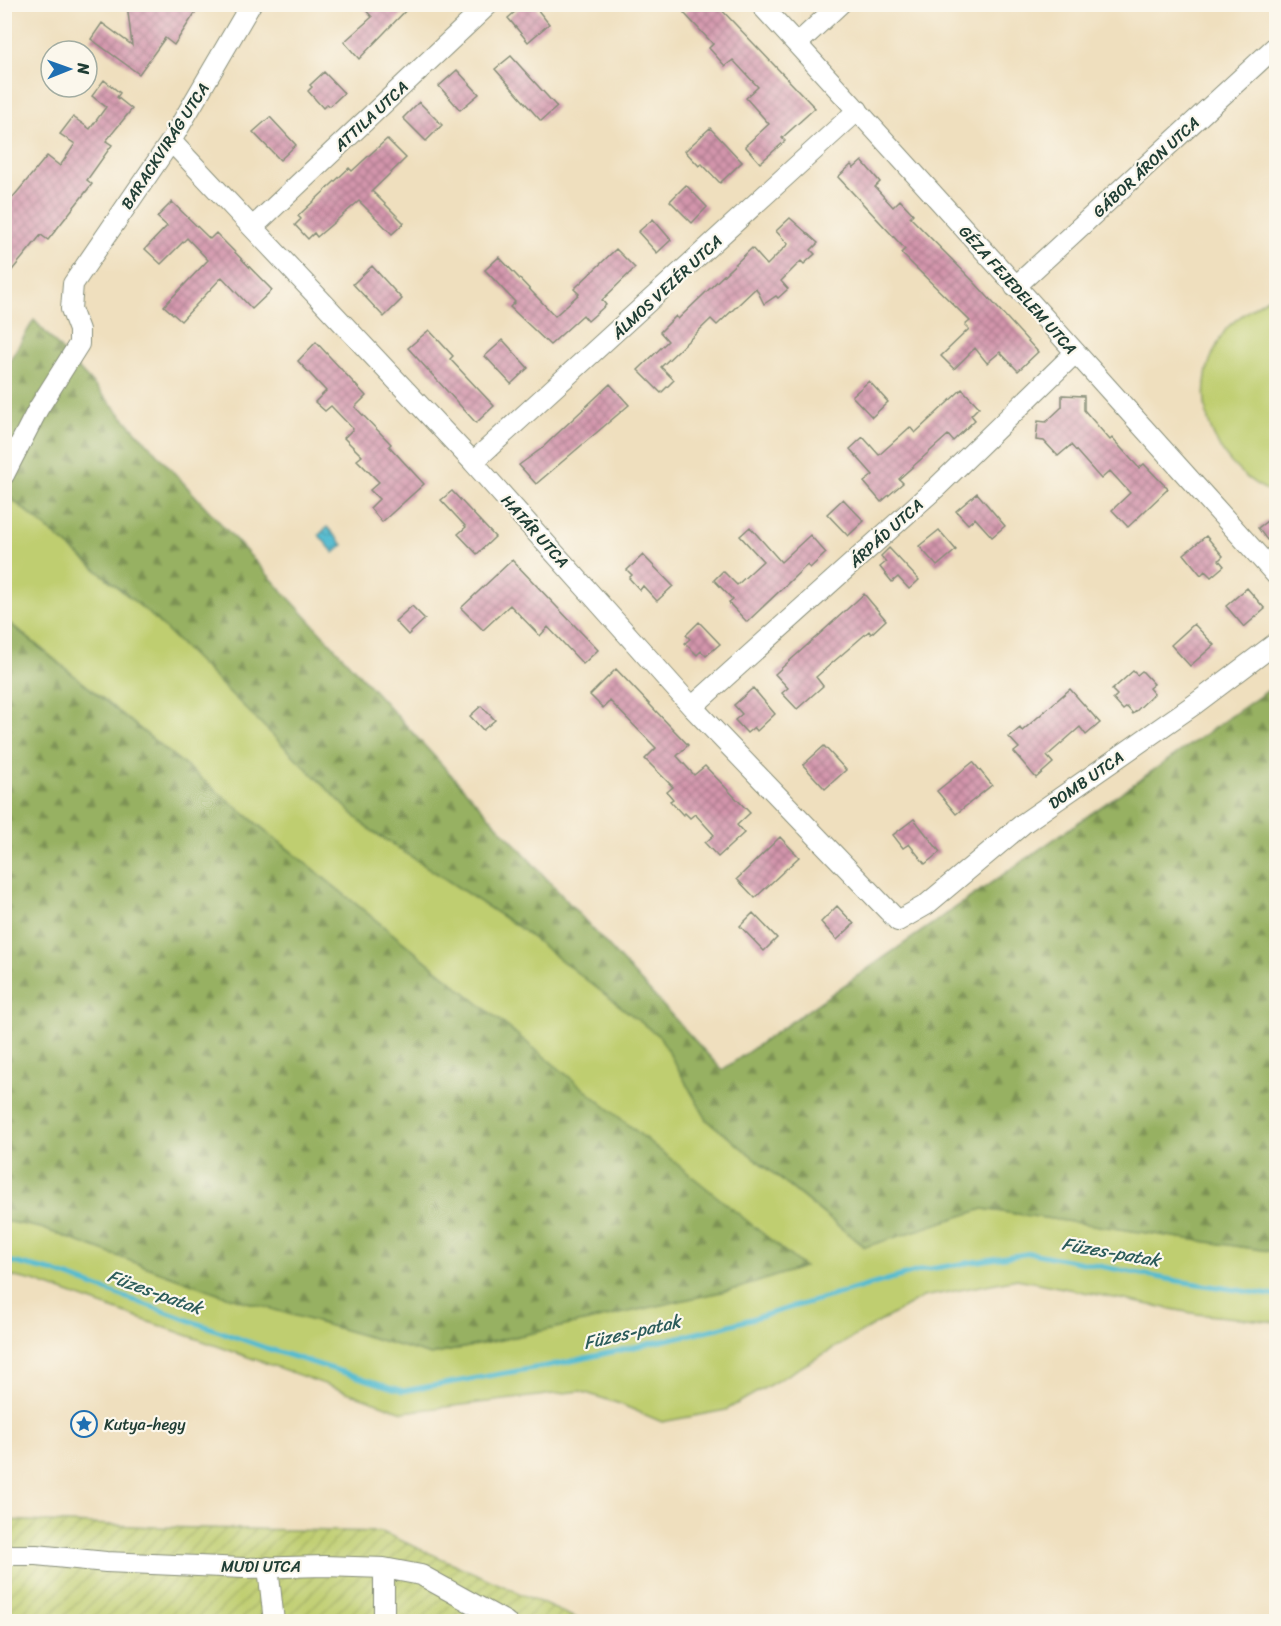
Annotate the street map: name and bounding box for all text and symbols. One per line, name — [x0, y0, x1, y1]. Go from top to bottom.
north arrow — [39, 39, 99, 99]
text: N — [69, 62, 98, 75]
street label: ATTILA UTCA — [326, 73, 415, 159]
street label: BARACKVIRÁG UTCA — [113, 77, 217, 215]
street label: GÁBOR ÁRON UTCA — [1085, 109, 1207, 225]
street label: GÉZA FEJEDELEM UTCA — [951, 218, 1085, 362]
street label: ÁLMOS VEZÉR UTCA — [604, 227, 729, 347]
street label: HATÁR UTCA — [494, 487, 576, 575]
street label: ÁRPÁD UTCA — [841, 491, 930, 576]
street label: DOMB UTCA — [1042, 743, 1130, 817]
water label: Füzes-patak — [1060, 1228, 1165, 1277]
water label: Füzes-patak — [103, 1260, 209, 1325]
water label: Füzes-patak — [580, 1305, 686, 1359]
place icon: Kutya-hegy — [69, 1409, 99, 1439]
place label: Kutya-hegy — [104, 1410, 186, 1439]
street label: MUDI UTCA — [221, 1552, 301, 1581]

